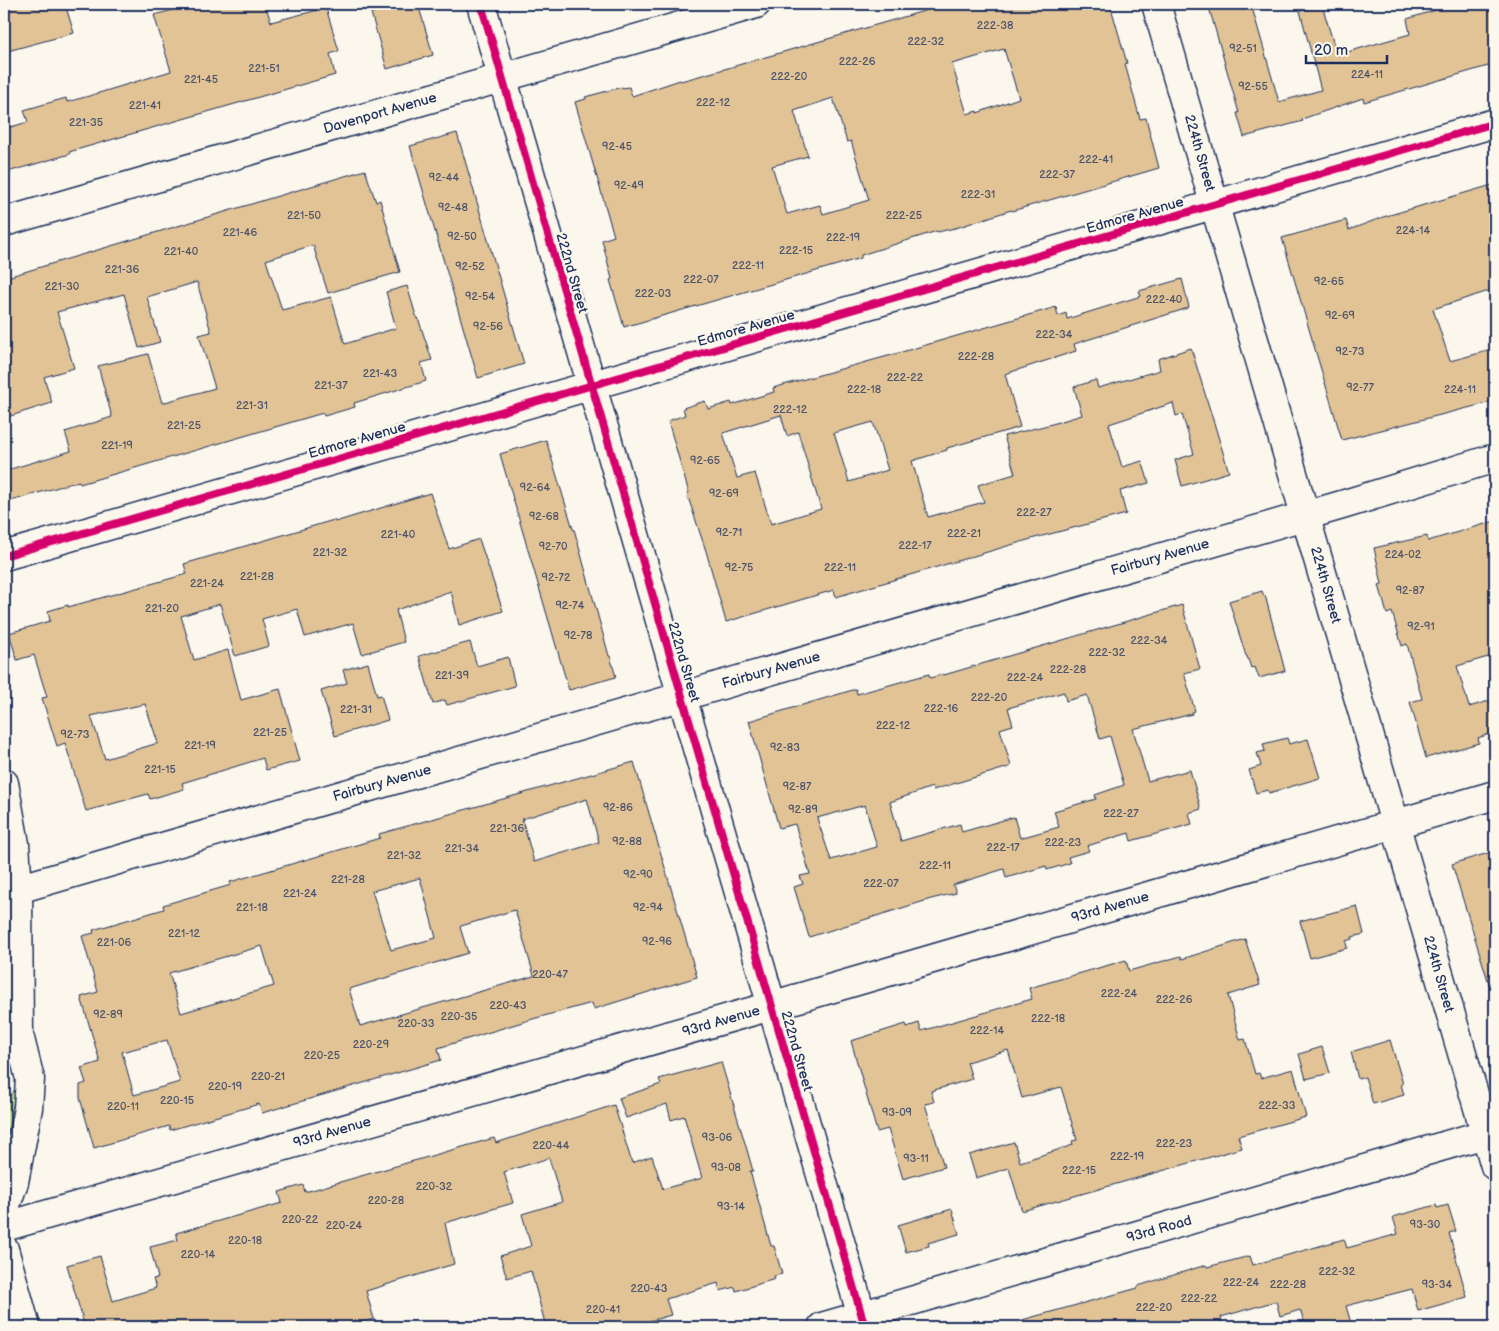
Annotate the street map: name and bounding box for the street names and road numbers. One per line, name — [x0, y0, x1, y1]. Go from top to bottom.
street label: Davenport Avenue — [321, 89, 439, 137]
street label: 224th Street — [1181, 113, 1219, 194]
street label: Edmore Avenue — [1084, 193, 1186, 237]
street label: 222nd Street — [552, 231, 592, 316]
street label: Edmore Avenue — [695, 306, 797, 350]
street label: Edmore Avenue — [306, 418, 408, 462]
street label: Fairbury Avenue — [1109, 535, 1211, 579]
street label: 224th Street — [1307, 545, 1345, 626]
street label: 222nd Street — [664, 620, 704, 705]
street label: Fairbury Avenue — [720, 648, 822, 692]
street label: Fairbury Avenue — [331, 761, 433, 805]
street label: 93rd Avenue — [1069, 888, 1151, 926]
street label: 224th Street — [1420, 934, 1458, 1015]
street label: 93rd Avenue — [680, 1002, 762, 1040]
street label: 222nd Street — [777, 1009, 817, 1094]
street label: 93rd Avenue — [291, 1113, 373, 1151]
street label: 93rd Road — [1124, 1212, 1194, 1246]

